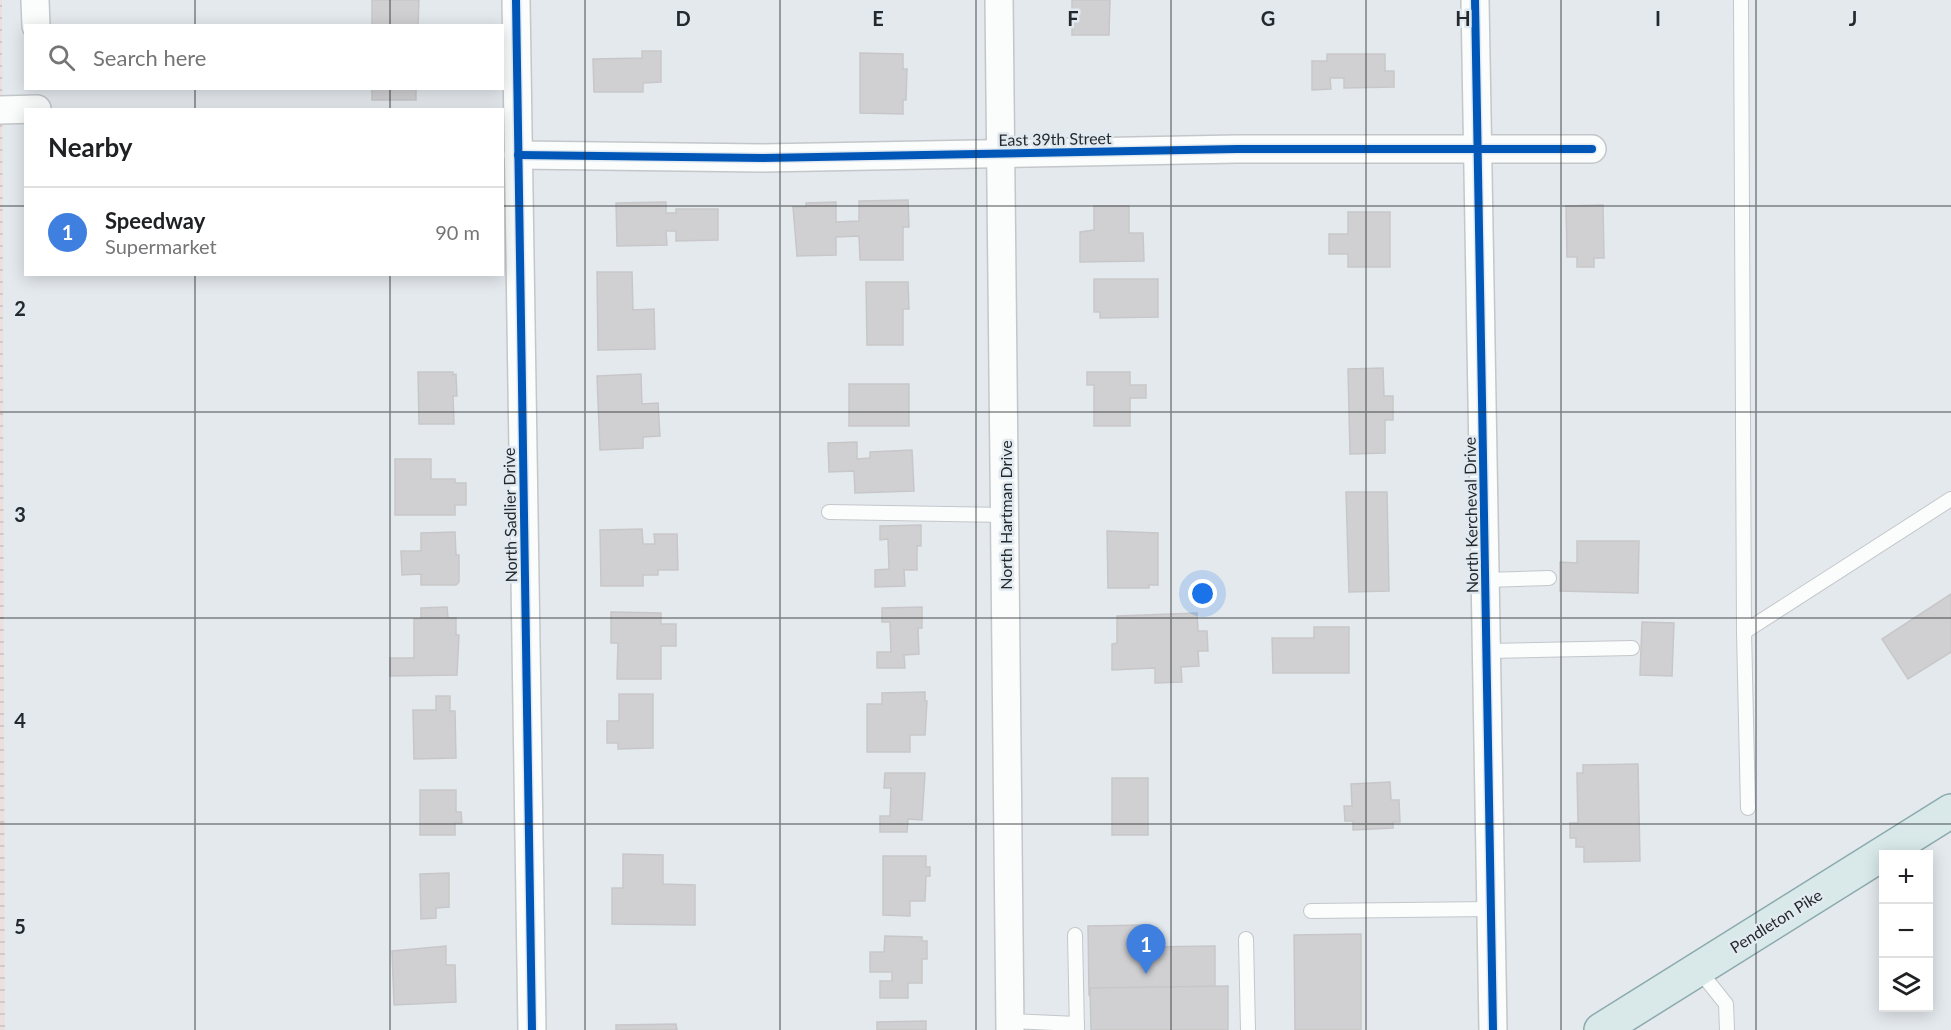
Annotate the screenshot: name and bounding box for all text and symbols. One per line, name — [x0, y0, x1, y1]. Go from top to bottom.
text: D — [675, 6, 691, 30]
text: E — [872, 6, 884, 30]
text: F — [1067, 6, 1079, 30]
text: G — [1261, 6, 1275, 30]
text: H — [1455, 6, 1471, 30]
text: I — [1655, 6, 1661, 30]
text: J — [1849, 6, 1857, 30]
search box — [24, 24, 504, 90]
icon: search — [45, 41, 78, 74]
text: Search here — [93, 44, 206, 71]
street label: East 39th Street — [998, 128, 1112, 149]
text: Nearby — [48, 131, 133, 163]
text: Speedway — [105, 207, 205, 234]
text: 1 — [62, 220, 73, 244]
text: 90 m — [435, 220, 480, 244]
text: Supermarket — [105, 234, 217, 258]
text: 2 — [14, 296, 26, 320]
street label: North Kercheval Drive — [1460, 437, 1481, 593]
street label: North Hartman Drive — [996, 440, 1015, 590]
street label: North Sadlier Drive — [499, 447, 520, 583]
text: 3 — [14, 502, 26, 526]
your location — [1188, 579, 1217, 608]
text: 4 — [14, 708, 26, 732]
map controls — [1879, 850, 1933, 1012]
button: + — [1879, 850, 1933, 904]
street label: Pendleton Pike — [1726, 885, 1825, 956]
button: − — [1879, 904, 1933, 958]
text: 5 — [14, 914, 26, 938]
pin: 1 — [1126, 924, 1166, 974]
button: layers — [1879, 958, 1933, 1012]

